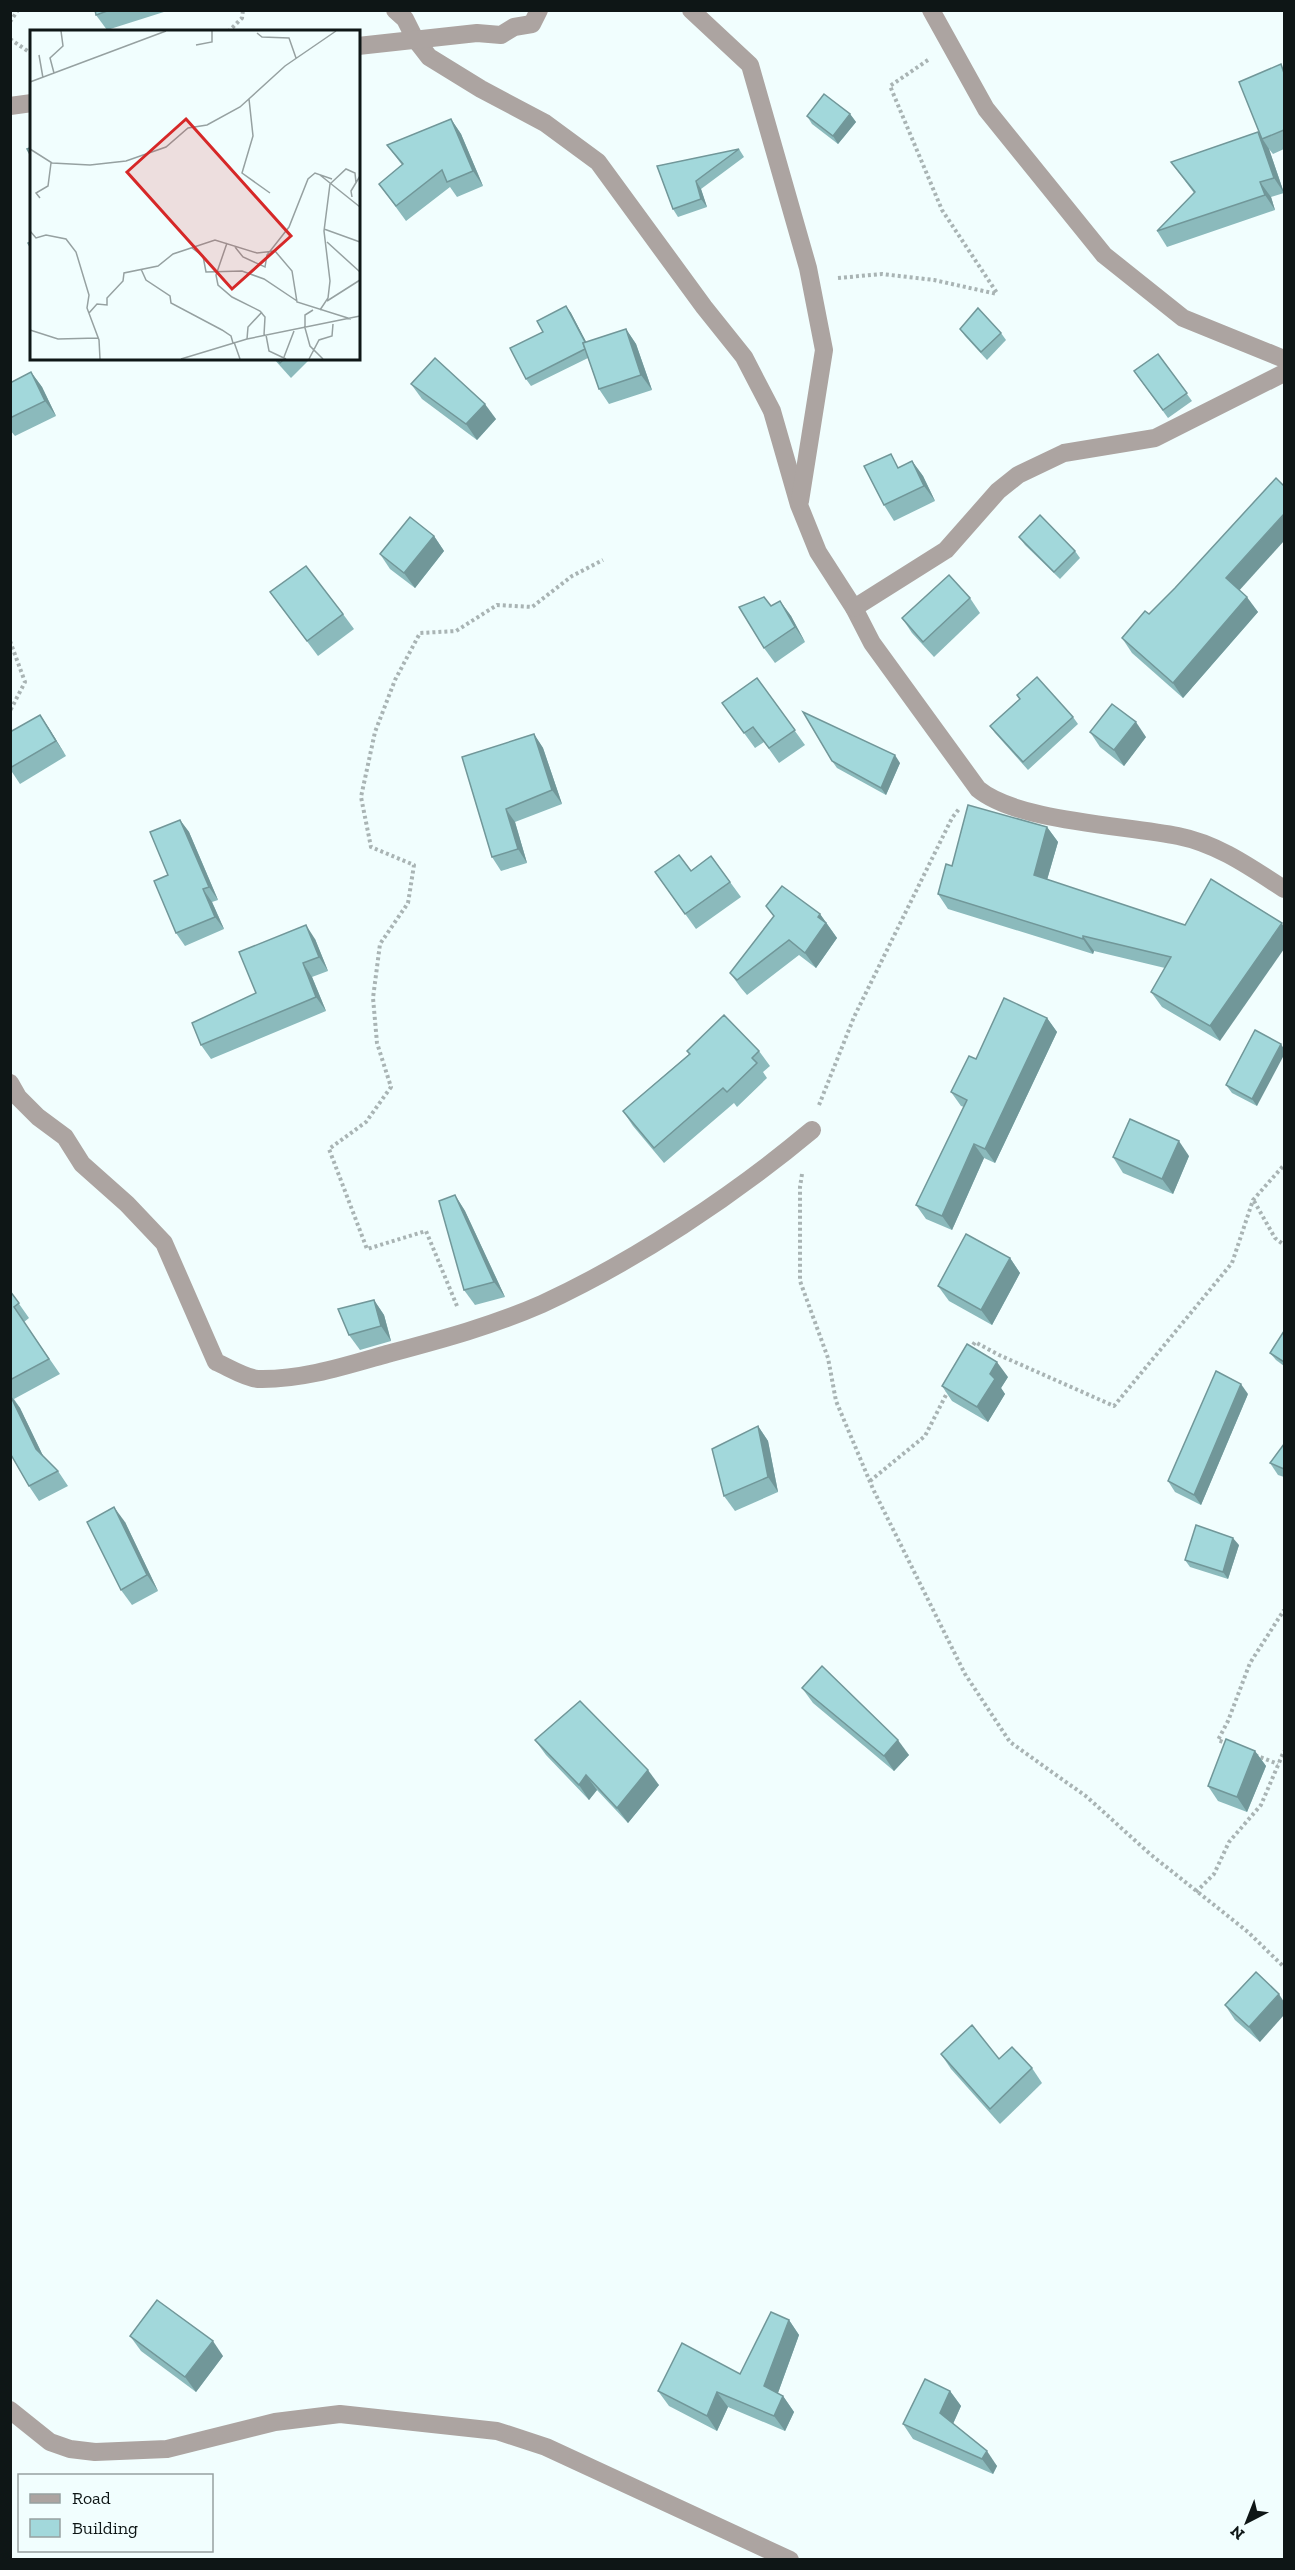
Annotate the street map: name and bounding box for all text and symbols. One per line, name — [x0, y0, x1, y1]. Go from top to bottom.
inset map — [30, 30, 360, 360]
legend — [18, 2474, 213, 2552]
text: Road — [72, 2487, 111, 2509]
north arrow — [1217, 2492, 1277, 2552]
text: Building — [72, 2517, 138, 2539]
text: N — [1226, 2522, 1248, 2544]

